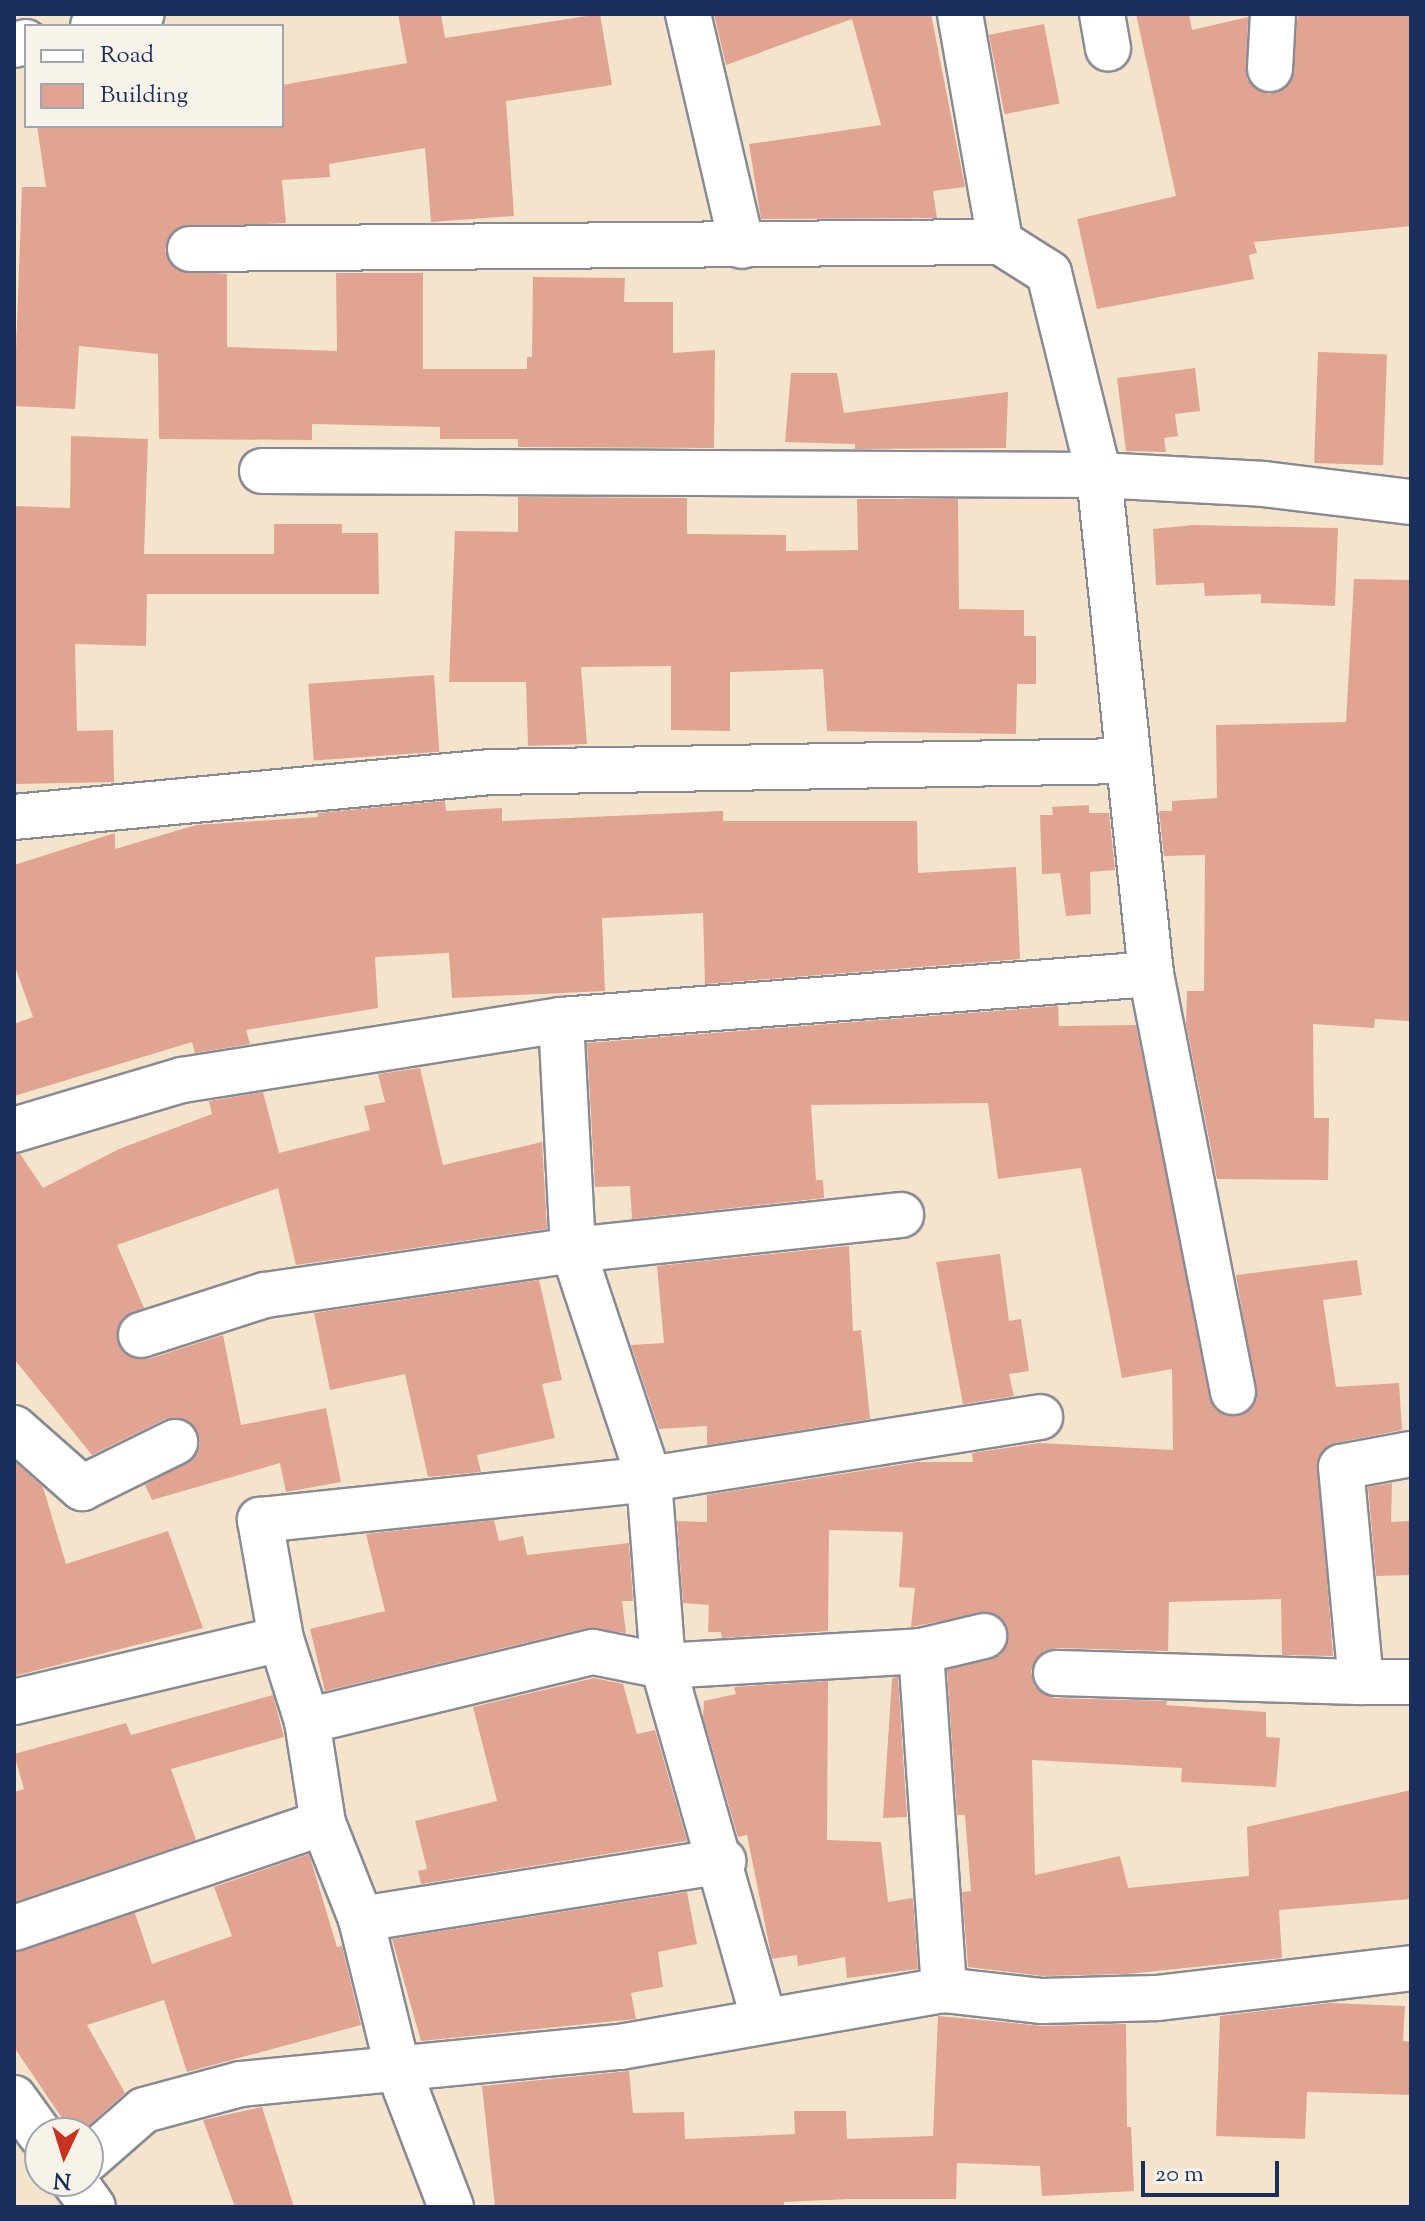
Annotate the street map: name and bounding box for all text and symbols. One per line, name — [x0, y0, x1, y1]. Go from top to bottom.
legend — [24, 24, 284, 128]
text: Road — [100, 39, 154, 73]
text: Building — [100, 79, 188, 113]
north arrow — [24, 2117, 104, 2197]
scale bar — [1145, 2145, 1283, 2195]
text: 20 m — [1155, 2158, 1204, 2192]
text: N — [53, 2162, 72, 2196]

